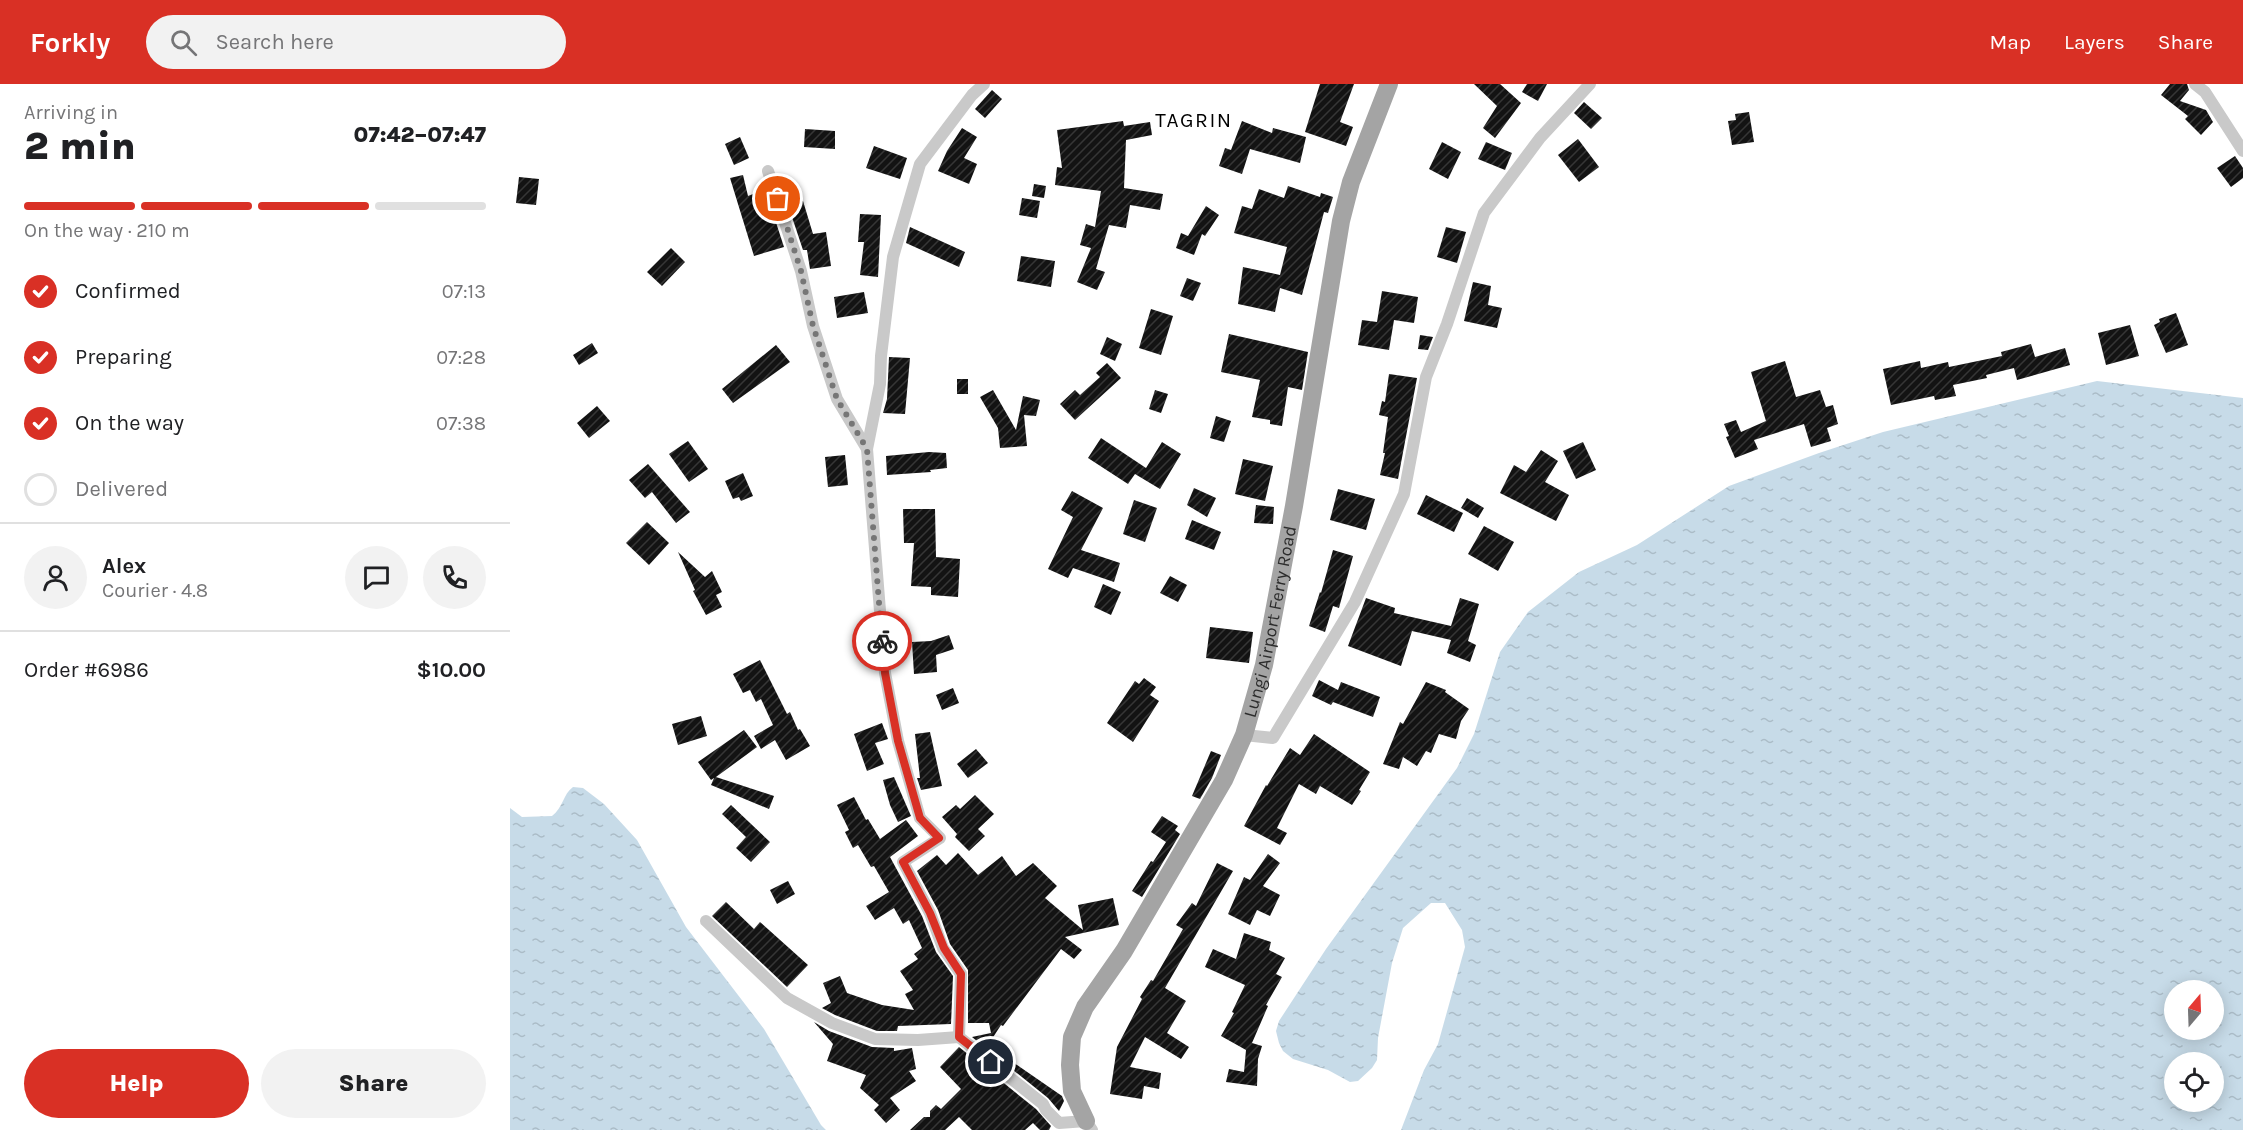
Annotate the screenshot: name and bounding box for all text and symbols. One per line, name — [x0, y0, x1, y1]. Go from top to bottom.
search box — [146, 15, 566, 69]
text: Forkly — [30, 26, 110, 59]
icon: search — [167, 26, 200, 59]
text: Search here — [215, 29, 334, 55]
text: Map — [1989, 30, 2031, 54]
text: Layers — [2064, 30, 2125, 54]
text: Share — [2158, 30, 2213, 54]
text: Arriving in — [24, 101, 118, 124]
district label: TAGRIN — [1155, 108, 1233, 132]
text: 07:42–07:47 — [353, 122, 486, 148]
text: 2 min — [24, 123, 136, 169]
pin — [752, 173, 803, 224]
icon: bag — [761, 182, 794, 215]
text: On the way · 210 m — [24, 219, 190, 242]
icon: check — [24, 275, 57, 308]
text: Confirmed — [75, 278, 181, 304]
text: 07:13 — [442, 280, 486, 303]
icon: check — [24, 341, 57, 374]
text: Preparing — [75, 344, 172, 370]
text: 07:28 — [436, 346, 486, 369]
icon: check — [24, 407, 57, 440]
text: On the way — [75, 410, 184, 436]
text: 07:38 — [436, 412, 486, 435]
text: Delivered — [75, 476, 168, 502]
street label: Lungi Airport Ferry Road — [1239, 524, 1301, 720]
button: person — [24, 546, 87, 609]
button: chat — [345, 546, 408, 609]
button: phone — [423, 546, 486, 609]
text: Alex — [102, 553, 146, 579]
text: Courier · 4.8 — [102, 579, 208, 602]
courier — [852, 611, 912, 671]
icon: bike — [866, 625, 899, 658]
text: Order #6986 — [24, 657, 149, 683]
text: $10.00 — [417, 657, 486, 683]
north arrow — [2164, 980, 2224, 1040]
map controls — [2164, 980, 2224, 1112]
pin — [965, 1036, 1016, 1087]
icon: home — [974, 1045, 1007, 1078]
button: Help — [24, 1049, 249, 1118]
button: Share — [261, 1049, 486, 1118]
button: locate — [2164, 1052, 2224, 1112]

